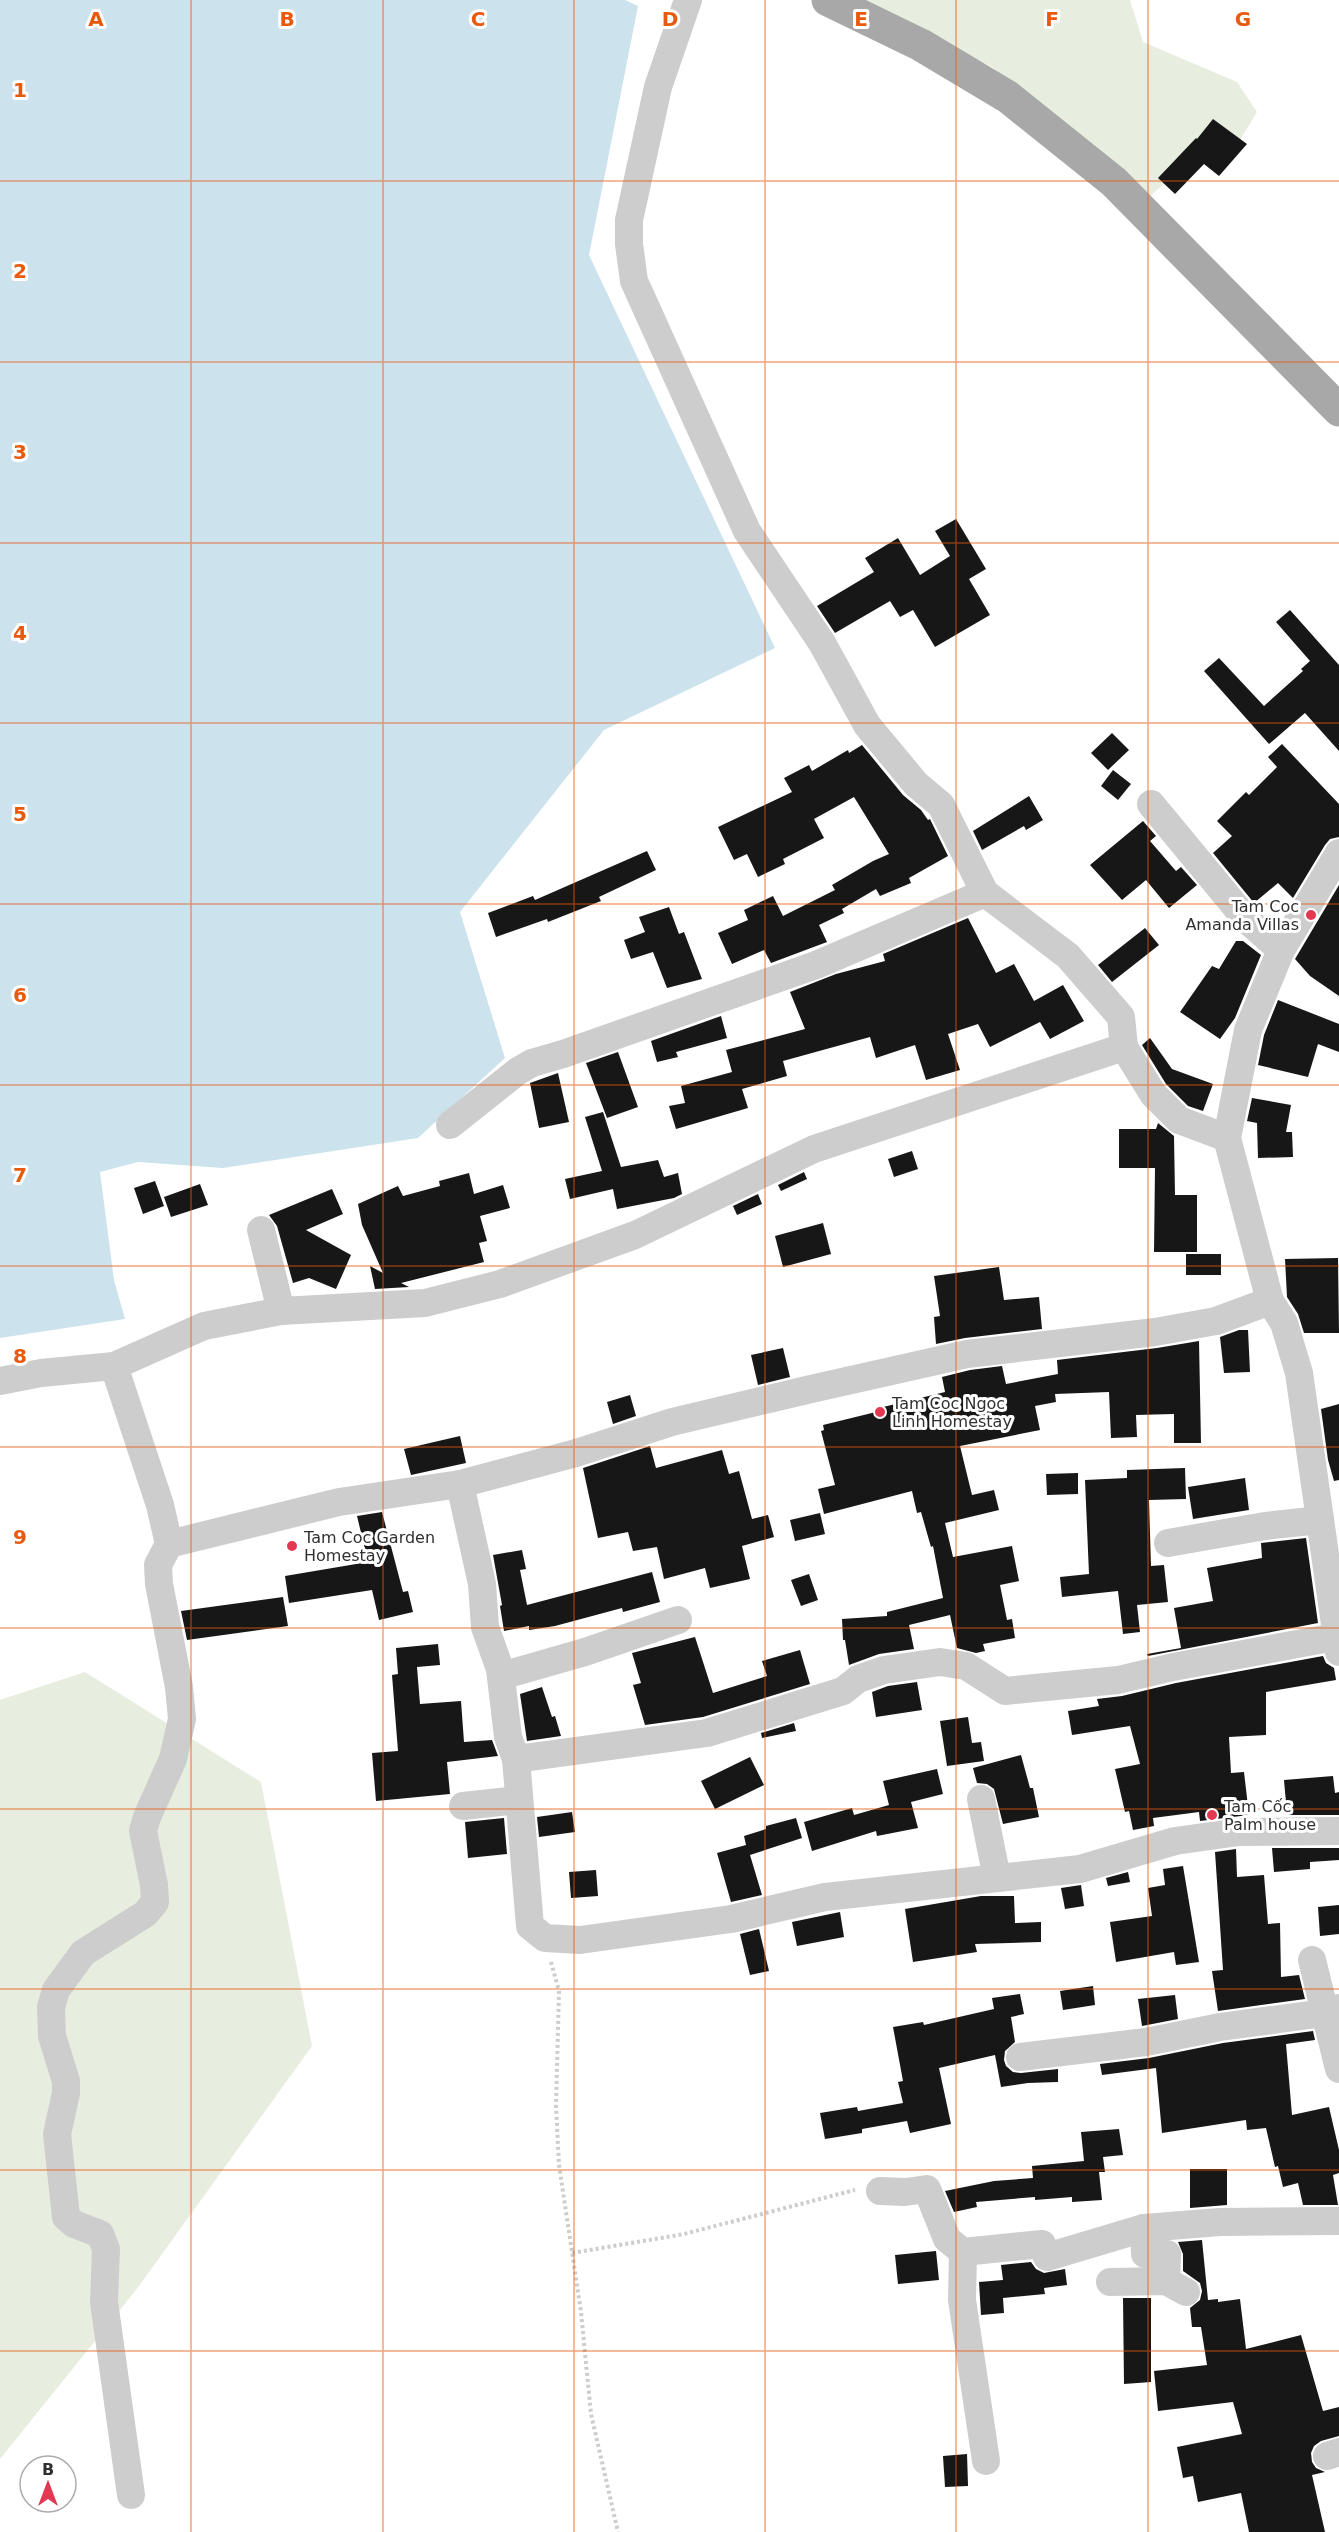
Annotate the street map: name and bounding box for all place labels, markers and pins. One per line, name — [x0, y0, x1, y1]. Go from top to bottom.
place label: Tam Coc Amanda Villas — [1185, 897, 1299, 934]
marker: Tam Coc Amanda Villas — [1304, 908, 1318, 922]
place label: Tam Coc Ngoc Linh Homestay — [891, 1394, 1012, 1431]
marker: Tam Coc Ngoc Linh Homestay — [873, 1405, 887, 1419]
place label: Tam Coc Garden Homestay — [303, 1528, 435, 1565]
marker: Tam Coc Garden Homestay — [285, 1539, 299, 1553]
place label: Tam Cốc Palm house — [1223, 1797, 1316, 1834]
marker: Tam Cốc Palm house — [1205, 1808, 1219, 1822]

